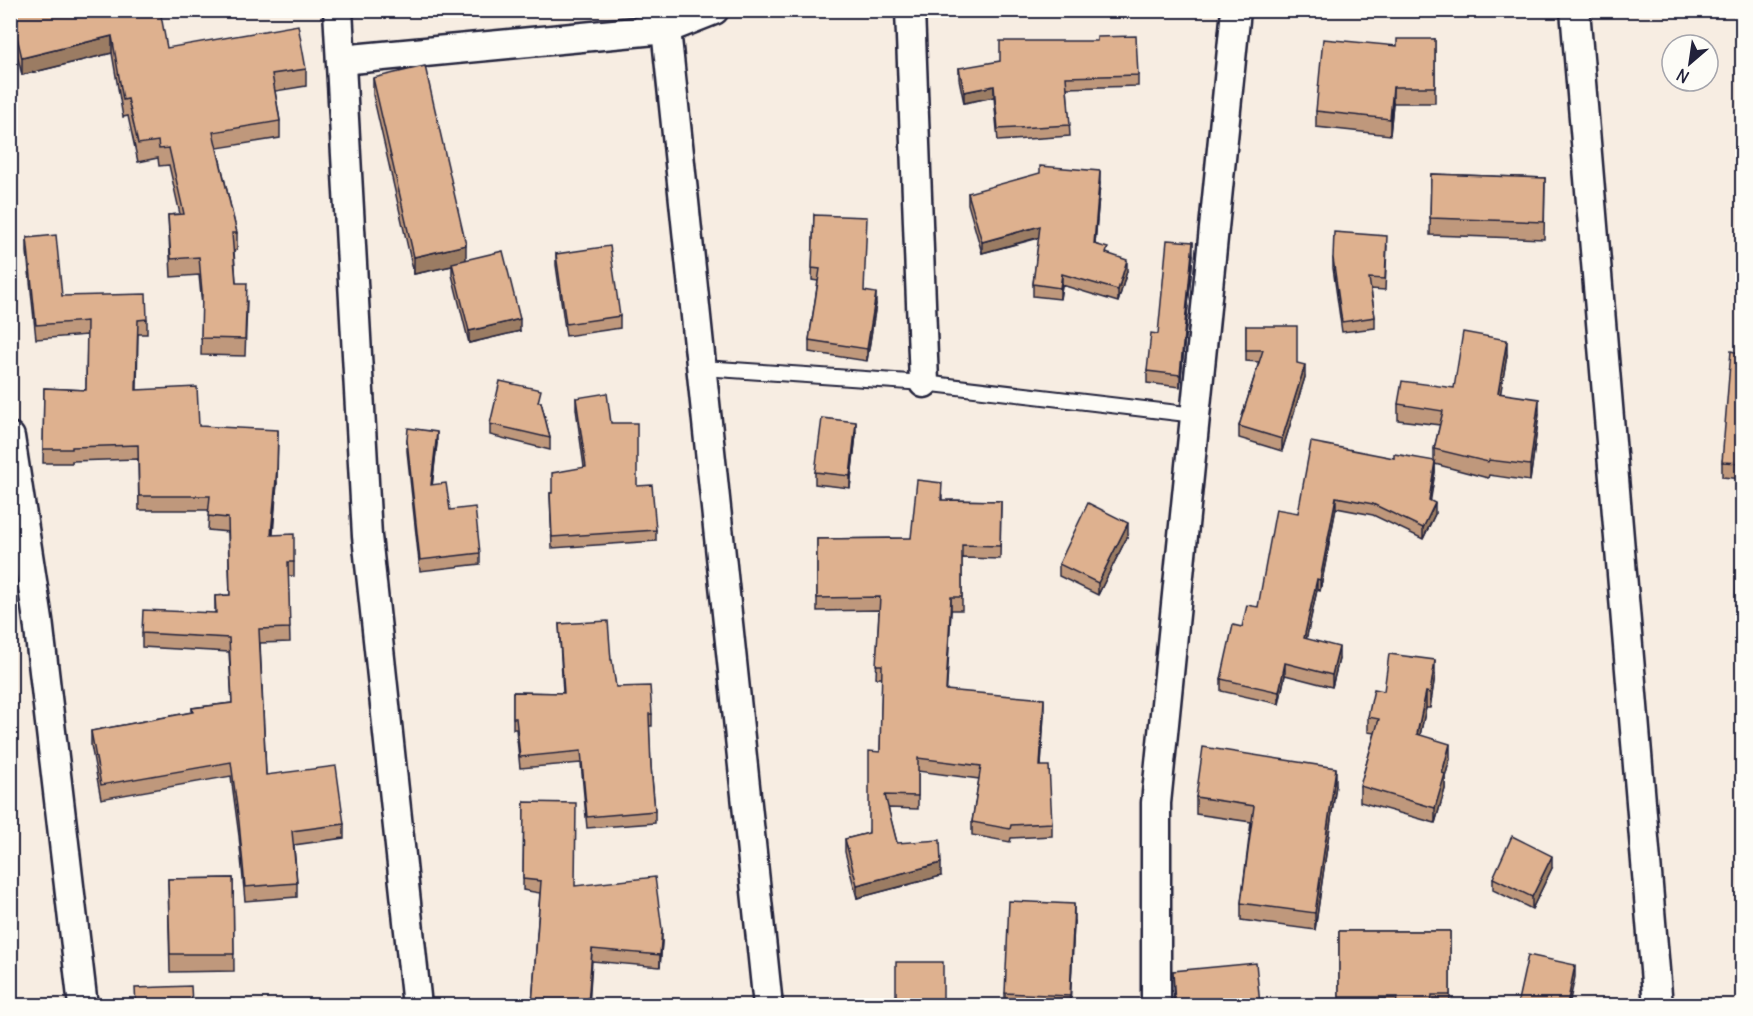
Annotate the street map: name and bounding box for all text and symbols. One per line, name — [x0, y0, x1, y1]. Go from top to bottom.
north arrow — [1660, 33, 1720, 93]
text: N — [1673, 65, 1692, 88]

